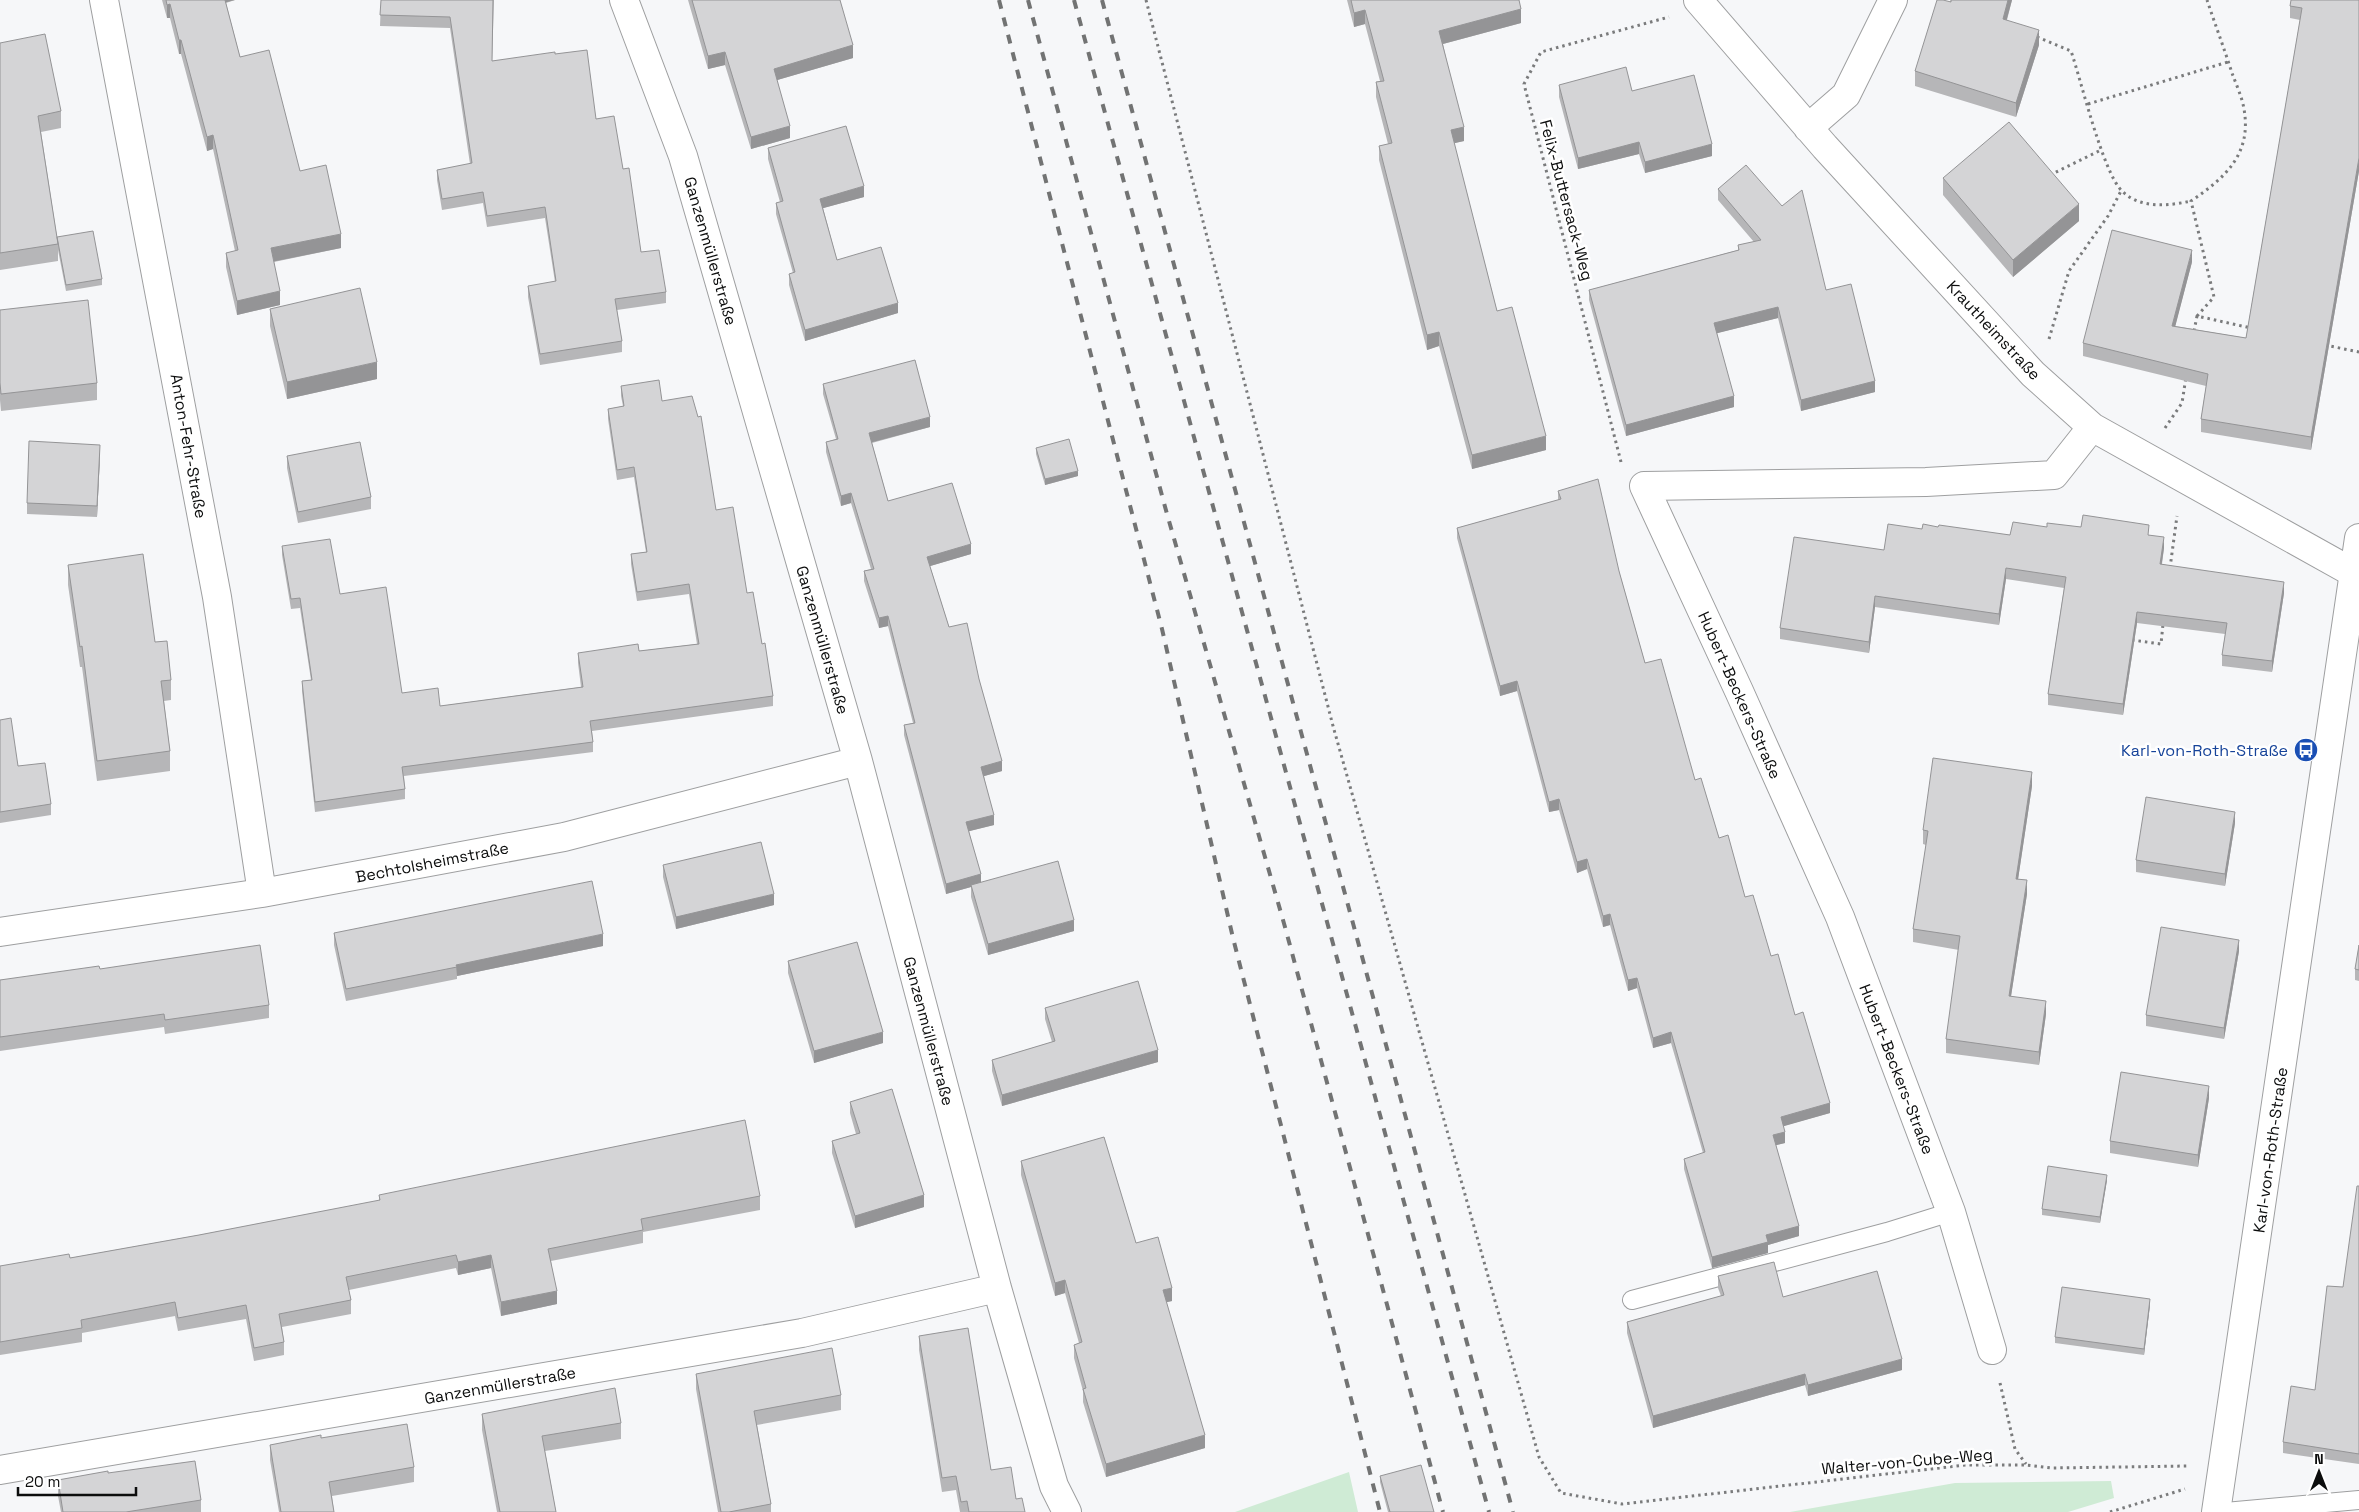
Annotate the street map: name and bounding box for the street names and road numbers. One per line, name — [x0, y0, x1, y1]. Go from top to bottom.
street label: Felix-Buttersack-Weg — [1535, 117, 1598, 283]
street label: Ganzenmüllerstraße — [679, 174, 742, 328]
street label: Krautheimstraße — [1942, 276, 2045, 385]
street label: Anton-Fehr-Straße — [165, 372, 212, 520]
street label: Ganzenmüllerstraße — [791, 563, 854, 717]
street label: Hubert-Beckers-Straße — [1693, 608, 1786, 782]
street label: Bechtolsheimstraße — [354, 837, 510, 888]
street label: Ganzenmüllerstraße — [899, 954, 959, 1108]
street label: Hubert-Beckers-Straße — [1854, 981, 1939, 1157]
street label: Karl-von-Roth-Straße — [2248, 1066, 2293, 1234]
street label: Ganzenmüllerstraße — [423, 1362, 578, 1409]
street label: Walter-von-Cube-Weg — [1821, 1444, 1994, 1479]

